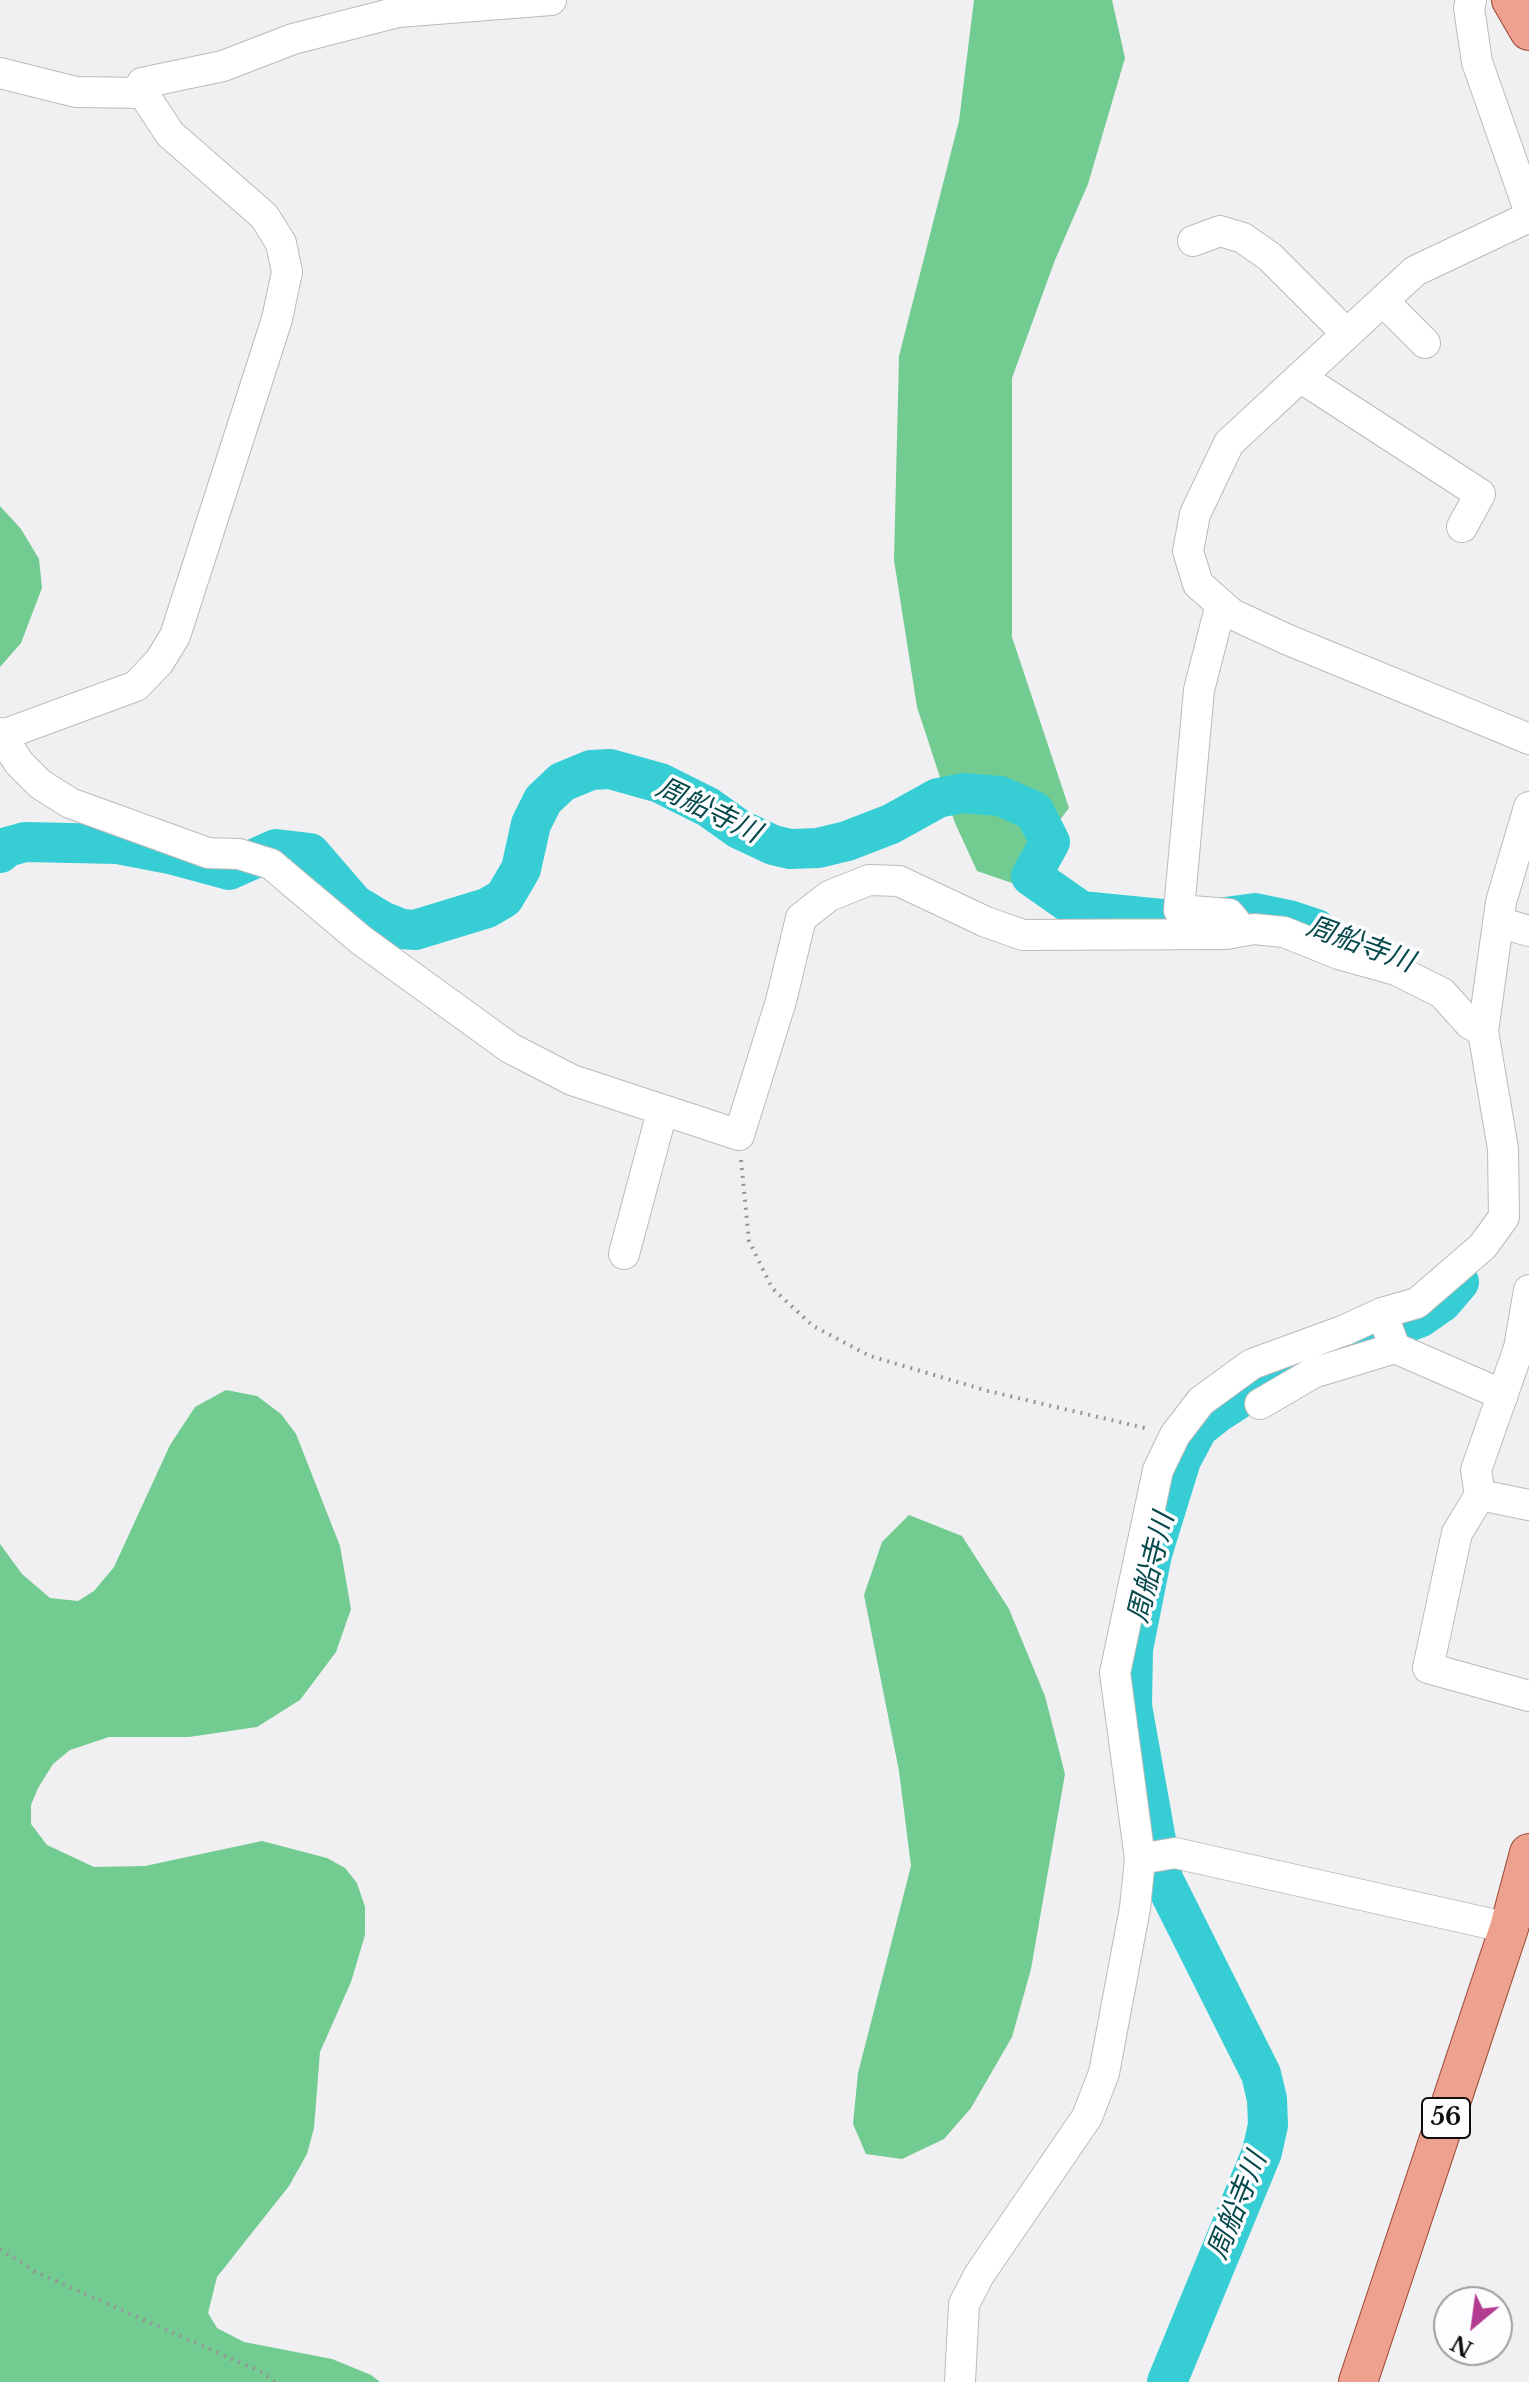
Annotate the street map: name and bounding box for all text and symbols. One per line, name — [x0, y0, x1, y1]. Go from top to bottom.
water label: 周船寺川 — [650, 771, 766, 851]
water label: 周船寺川 — [1302, 910, 1418, 980]
water label: 周船寺川 — [1122, 1510, 1182, 1626]
road number: 56 — [1422, 2098, 1470, 2138]
water label: 周船寺川 — [1201, 2148, 1275, 2264]
north arrow — [1433, 2286, 1513, 2366]
text: N — [1447, 2329, 1478, 2363]

